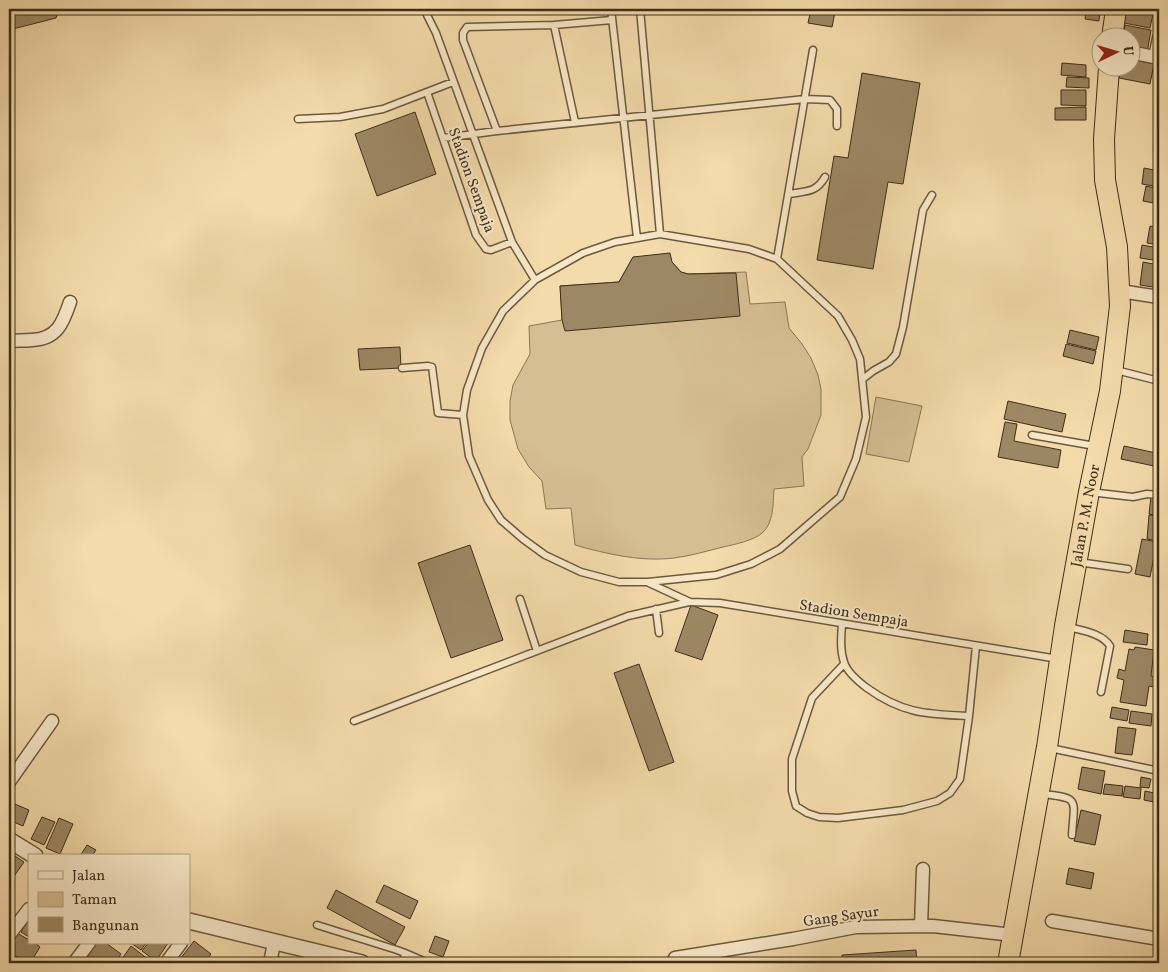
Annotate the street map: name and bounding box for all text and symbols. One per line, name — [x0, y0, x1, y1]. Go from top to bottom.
north arrow — [1090, 28, 1140, 78]
text: U — [1118, 45, 1137, 57]
street label: Stadion Sempaja — [442, 125, 499, 236]
street label: Jalan P. M. Noor — [1067, 463, 1106, 569]
street label: Stadion Sempaja — [798, 595, 910, 633]
legend — [28, 854, 190, 944]
text: Jalan — [72, 866, 105, 887]
text: Taman — [72, 890, 117, 911]
street label: Gang Sayur — [802, 902, 880, 933]
text: Bangunan — [72, 916, 139, 937]

